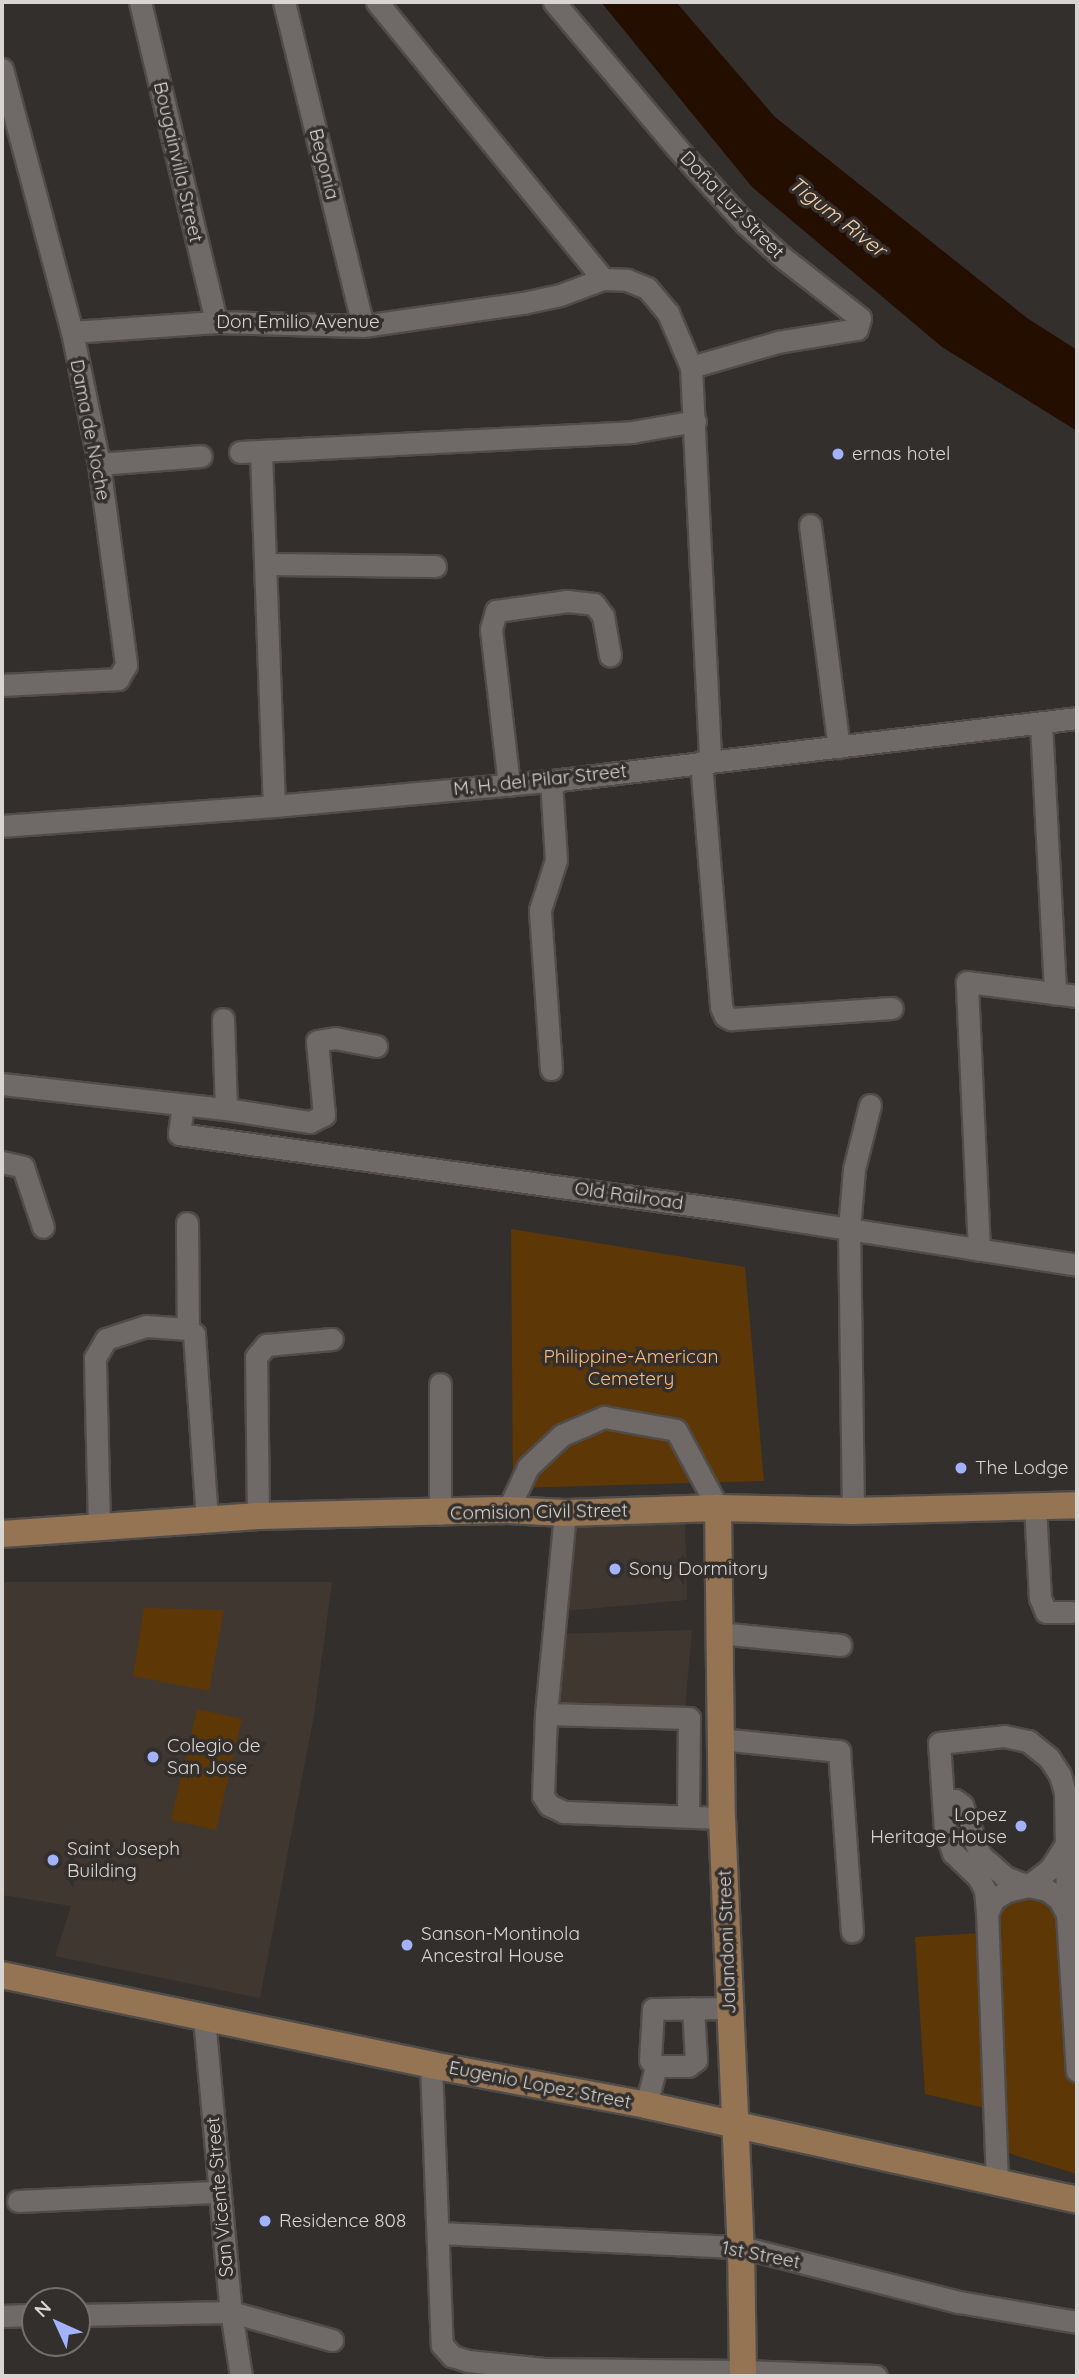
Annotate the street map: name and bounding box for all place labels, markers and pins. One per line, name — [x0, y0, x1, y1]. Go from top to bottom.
place label: ernas hotel — [852, 443, 950, 465]
marker: ernas hotel — [830, 446, 846, 462]
place label: The Lodge — [975, 1457, 1068, 1479]
marker: The Lodge — [953, 1460, 969, 1476]
place label: Sony Dormitory — [629, 1558, 768, 1580]
marker: Sony Dormitory — [607, 1561, 623, 1577]
place label: Colegio de San Jose — [167, 1735, 261, 1779]
marker: Colegio de San Jose — [145, 1749, 161, 1765]
place label: Lopez Heritage House — [870, 1804, 1007, 1848]
marker: Lopez Heritage House — [1013, 1818, 1029, 1834]
place label: Saint Joseph Building — [67, 1838, 180, 1882]
marker: Saint Joseph Building — [45, 1852, 61, 1868]
place label: Sanson-Montinola Ancestral House — [421, 1923, 580, 1967]
marker: Sanson-Montinola Ancestral House — [399, 1937, 415, 1953]
place label: Residence 808 — [279, 2210, 406, 2232]
marker: Residence 808 — [257, 2213, 273, 2229]

